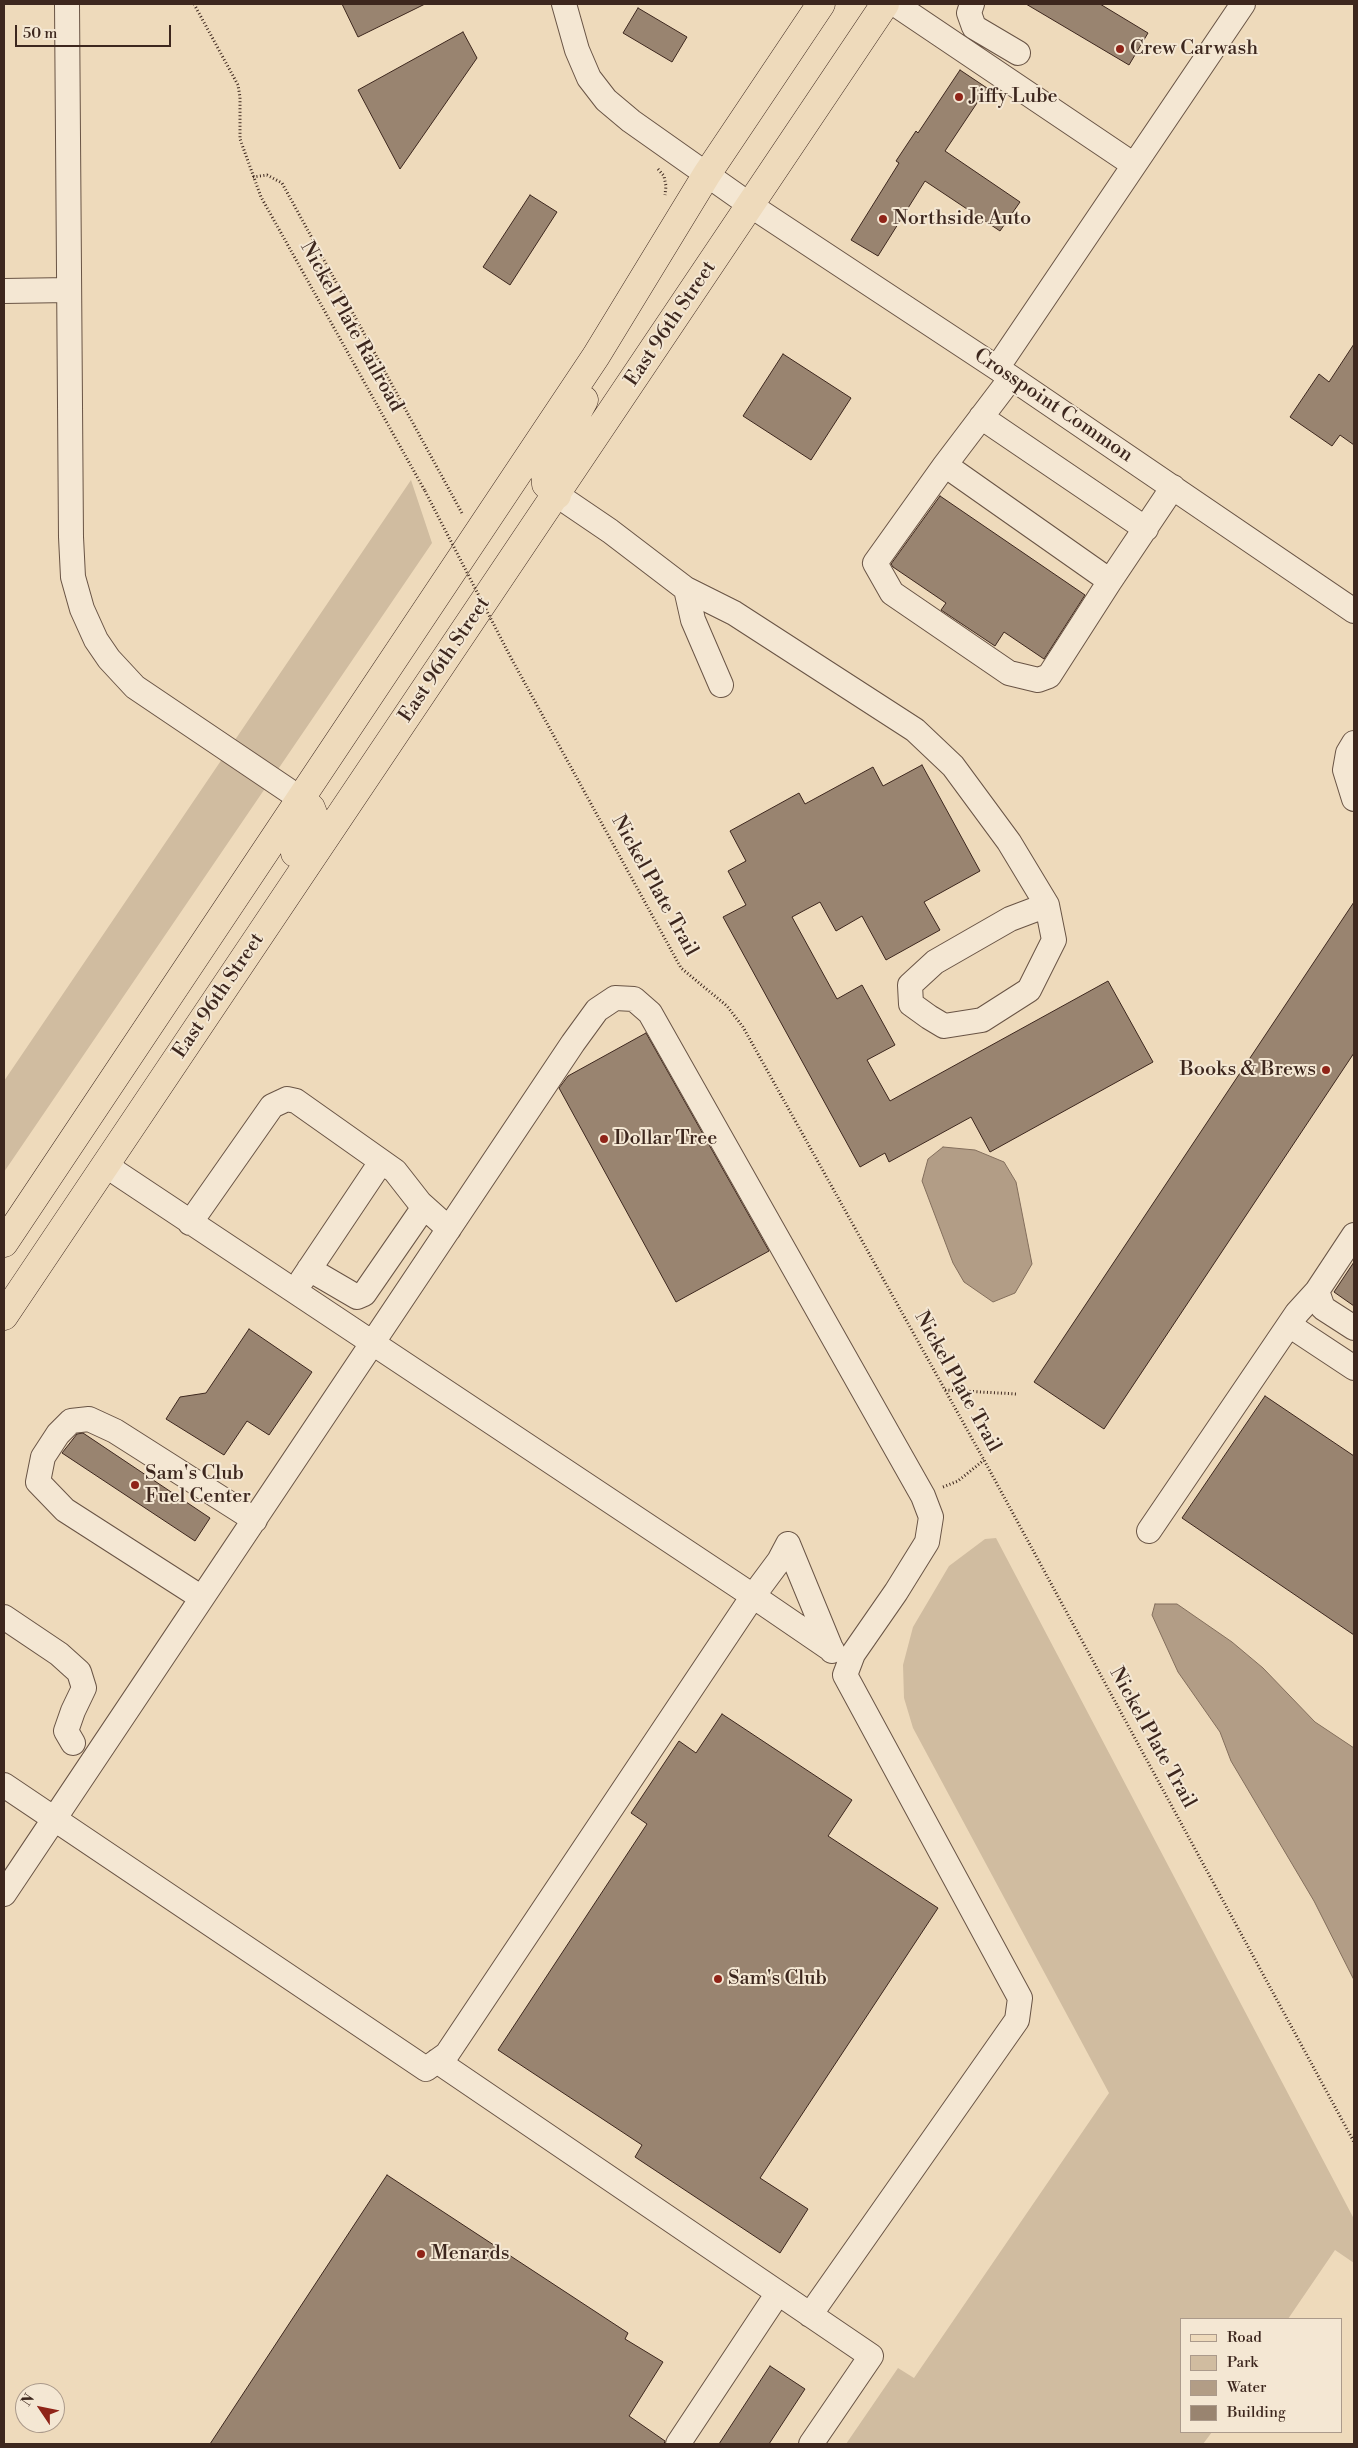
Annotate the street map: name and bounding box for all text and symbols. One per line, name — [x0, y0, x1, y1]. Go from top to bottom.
scale bar — [18, 15, 174, 47]
text: 50 m — [23, 24, 57, 43]
place label: Crew Carwash — [1130, 37, 1258, 61]
marker: Crew Carwash — [1114, 43, 1126, 55]
place label: Jiffy Lube — [969, 85, 1058, 109]
marker: Jiffy Lube — [953, 91, 965, 103]
place label: Northside Auto — [893, 207, 1031, 231]
marker: Northside Auto — [877, 213, 889, 225]
street label: Nickel Plate Railroad — [294, 238, 408, 416]
street label: East 96th Street — [620, 257, 722, 391]
street label: Crosspoint Common — [969, 344, 1137, 468]
street label: East 96th Street — [394, 593, 496, 727]
street label: Nickel Plate Trail — [605, 811, 703, 961]
street label: East 96th Street — [168, 929, 270, 1063]
place label: Books & Brews — [1180, 1058, 1316, 1082]
marker: Books & Brews — [1320, 1064, 1332, 1076]
place label: Dollar Tree — [614, 1127, 717, 1151]
marker: Dollar Tree — [598, 1133, 610, 1145]
street label: Nickel Plate Trail — [908, 1307, 1006, 1457]
place label: Sam's Club Fuel Center — [145, 1462, 251, 1509]
marker: Sam's Club Fuel Center — [129, 1479, 141, 1491]
street label: Nickel Plate Trail — [1103, 1663, 1201, 1813]
place label: Sam's Club — [728, 1967, 827, 1991]
marker: Sam's Club — [712, 1973, 724, 1985]
place label: Menards — [431, 2242, 509, 2266]
marker: Menards — [415, 2248, 427, 2260]
legend — [1180, 2318, 1343, 2433]
text: Road — [1227, 2328, 1262, 2347]
text: Park — [1227, 2353, 1258, 2372]
text: Water — [1227, 2378, 1266, 2397]
north arrow — [15, 2383, 65, 2433]
text: N — [18, 2391, 39, 2410]
text: Building — [1227, 2403, 1286, 2422]

